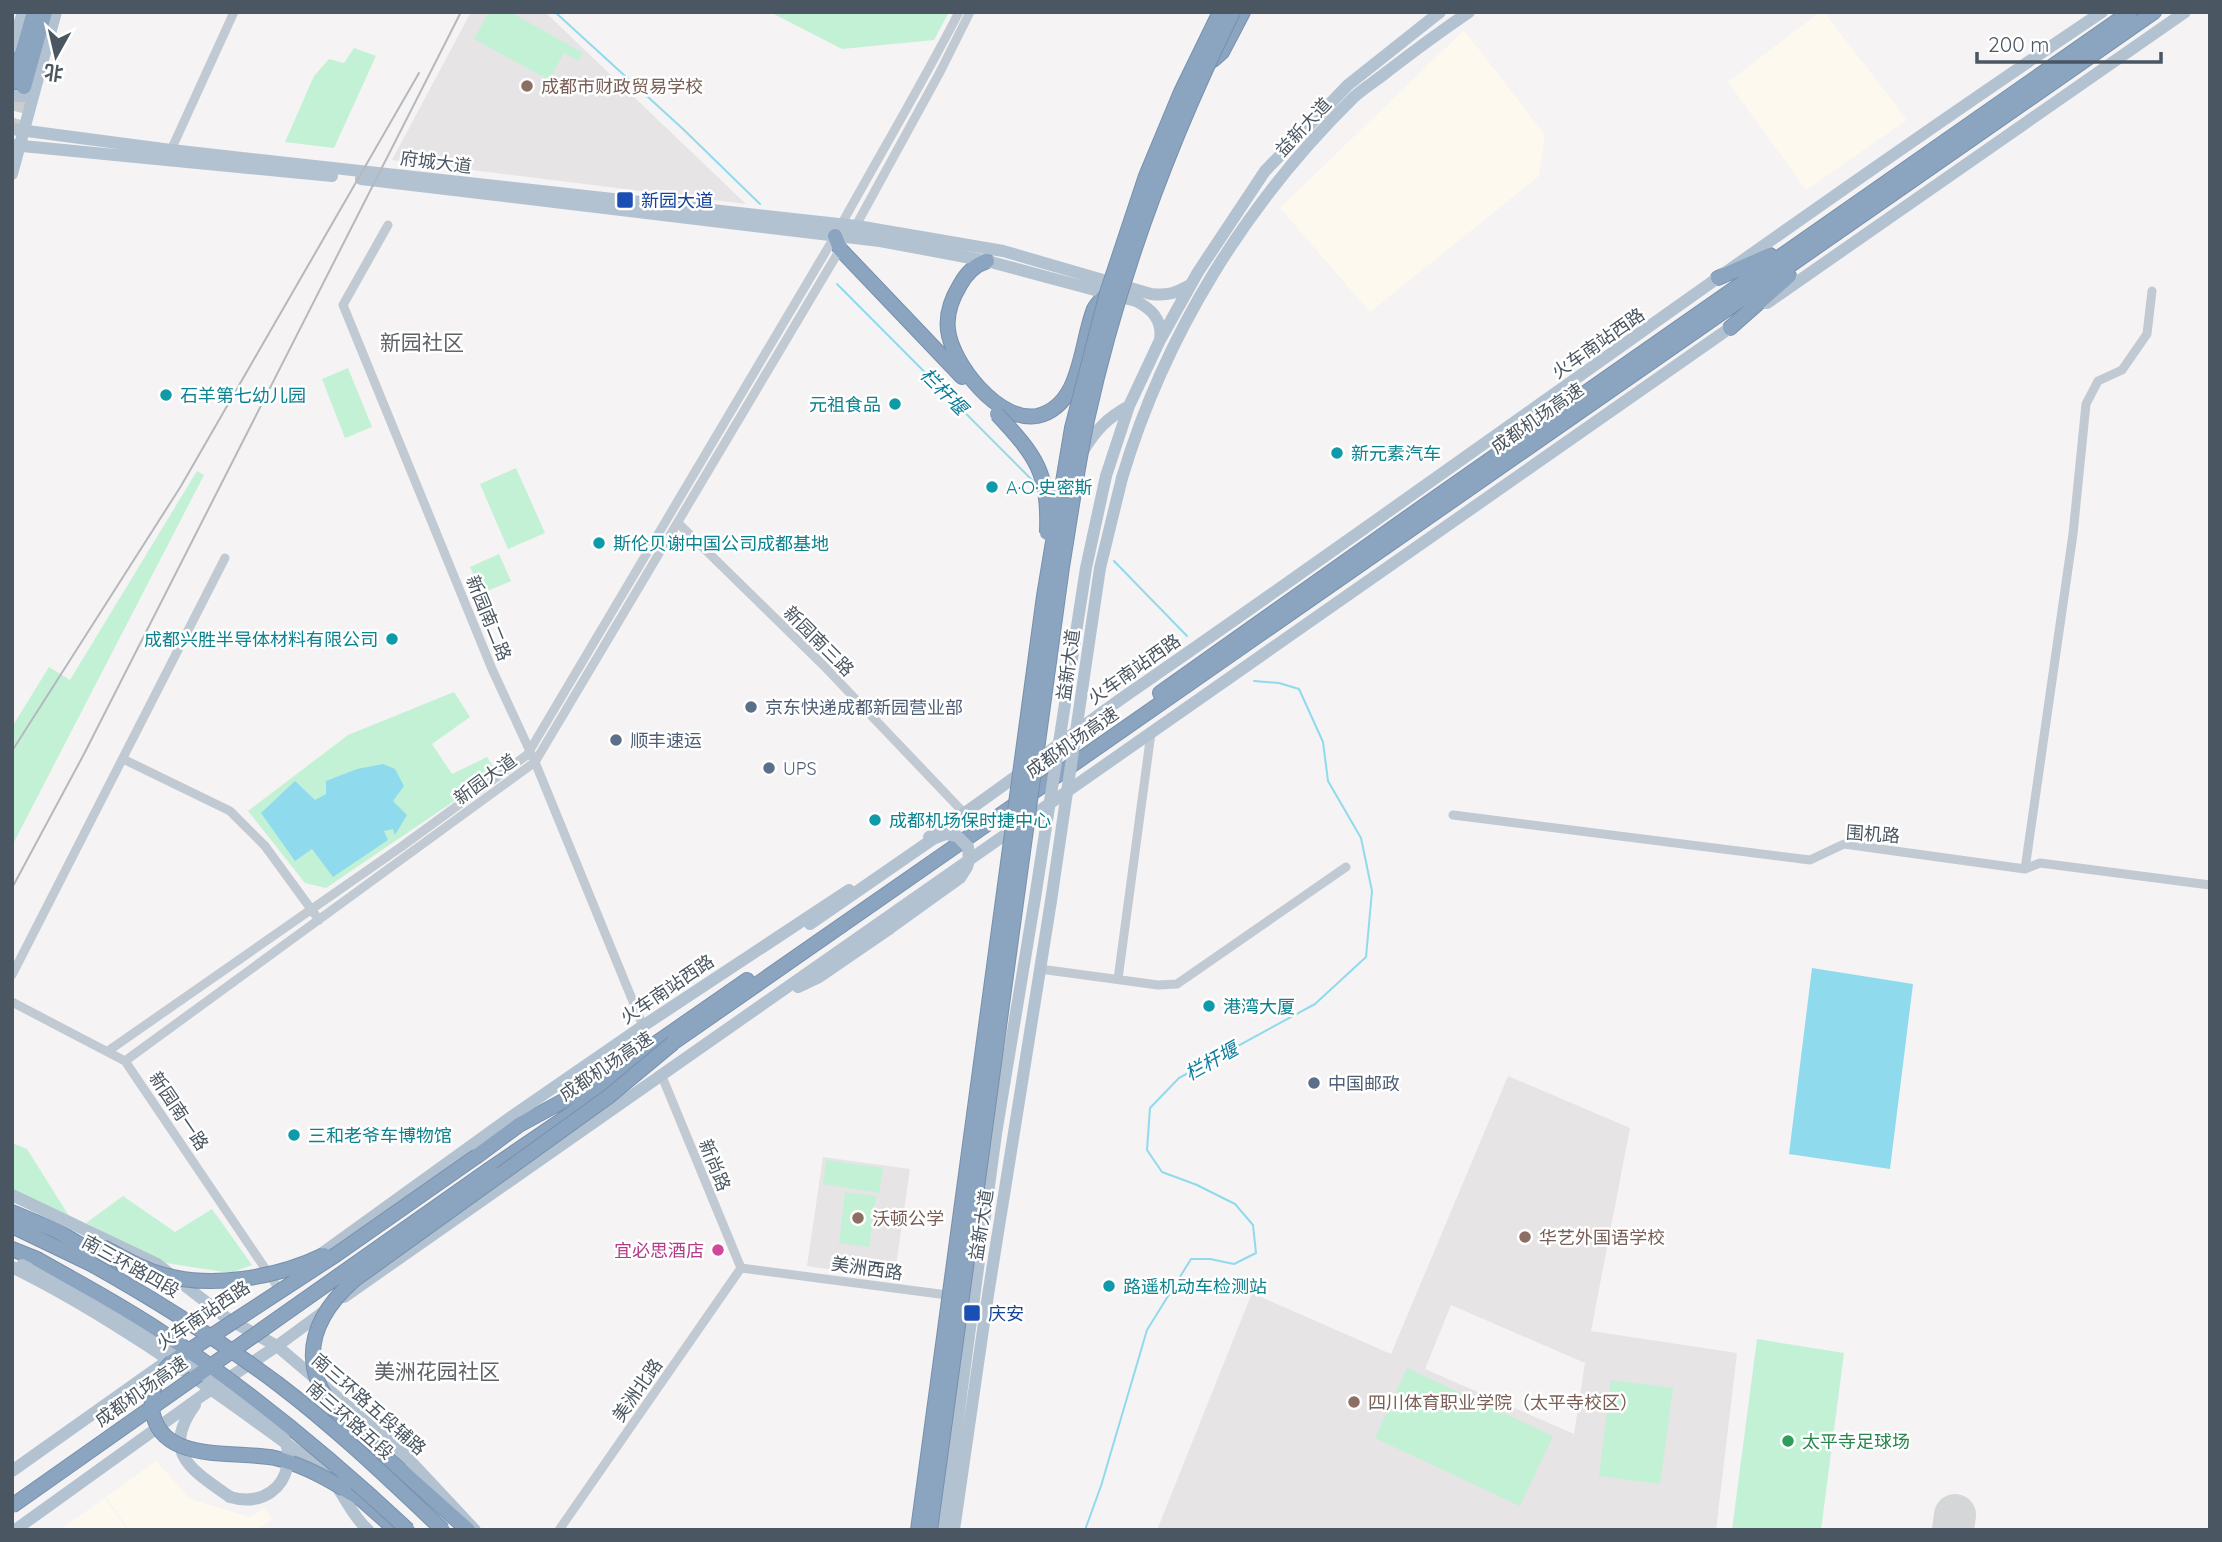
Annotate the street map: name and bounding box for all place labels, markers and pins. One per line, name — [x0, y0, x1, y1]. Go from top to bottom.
place label: 成都市财政贸易学校 — [541, 75, 703, 98]
marker: 成都市财政贸易学校 — [519, 78, 535, 94]
place label: 新园大道 — [641, 189, 713, 212]
marker: 新园大道 — [615, 190, 635, 210]
place label: 石羊第七幼儿园 — [180, 384, 306, 407]
marker: 石羊第七幼儿园 — [158, 387, 174, 403]
place label: 元祖食品 — [809, 393, 881, 416]
marker: 元祖食品 — [887, 396, 903, 412]
place label: 新元素汽车 — [1351, 442, 1441, 465]
marker: 新元素汽车 — [1329, 445, 1345, 461]
place label: A·O·史密斯 — [1006, 476, 1092, 499]
marker: A·O·史密斯 — [984, 479, 1000, 495]
place label: 斯伦贝谢中国公司成都基地 — [613, 532, 829, 555]
marker: 斯伦贝谢中国公司成都基地 — [591, 535, 607, 551]
place label: 成都兴胜半导体材料有限公司 — [144, 628, 378, 651]
marker: 成都兴胜半导体材料有限公司 — [384, 631, 400, 647]
place label: 京东快递成都新园营业部 — [765, 696, 963, 719]
marker: 京东快递成都新园营业部 — [743, 699, 759, 715]
place label: 顺丰速运 — [630, 729, 702, 752]
marker: 顺丰速运 — [608, 732, 624, 748]
place label: UPS — [783, 757, 817, 780]
marker: UPS — [761, 760, 777, 776]
place label: 成都机场保时捷中心 — [889, 809, 1051, 832]
marker: 成都机场保时捷中心 — [867, 812, 883, 828]
place label: 港湾大厦 — [1223, 995, 1295, 1018]
marker: 港湾大厦 — [1201, 998, 1217, 1014]
place label: 中国邮政 — [1328, 1072, 1400, 1095]
marker: 中国邮政 — [1306, 1075, 1322, 1091]
place label: 三和老爷车博物馆 — [308, 1124, 452, 1147]
marker: 三和老爷车博物馆 — [286, 1127, 302, 1143]
place label: 沃顿公学 — [872, 1207, 944, 1230]
marker: 沃顿公学 — [850, 1210, 866, 1226]
place label: 华艺外国语学校 — [1539, 1226, 1665, 1249]
marker: 华艺外国语学校 — [1517, 1229, 1533, 1245]
place label: 宜必思酒店 — [614, 1239, 704, 1262]
marker: 宜必思酒店 — [710, 1242, 726, 1258]
place label: 路遥机动车检测站 — [1123, 1275, 1267, 1298]
marker: 路遥机动车检测站 — [1101, 1278, 1117, 1294]
place label: 庆安 — [988, 1302, 1024, 1325]
marker: 庆安 — [962, 1303, 982, 1323]
place label: 四川体育职业学院（太平寺校区） — [1368, 1391, 1638, 1414]
marker: 四川体育职业学院（太平寺校区） — [1346, 1394, 1362, 1410]
place label: 太平寺足球场 — [1802, 1430, 1910, 1453]
marker: 太平寺足球场 — [1780, 1433, 1796, 1449]

